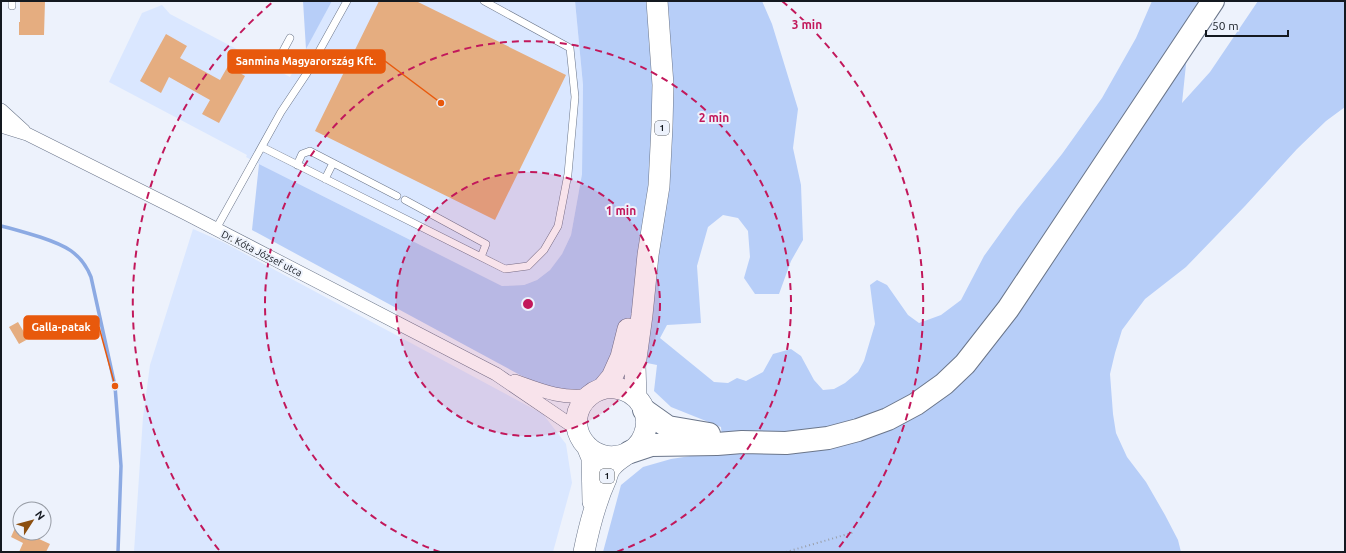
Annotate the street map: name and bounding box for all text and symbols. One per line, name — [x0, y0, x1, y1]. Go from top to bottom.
scale bar — [1206, 12, 1288, 38]
text: 3 min — [792, 18, 822, 31]
text: 50 m — [1212, 19, 1239, 32]
callout: Sanmina Magyarország Kft. — [228, 50, 385, 73]
text: Sanmina Magyarország Kft. — [236, 55, 377, 67]
text: 2 min — [699, 111, 729, 124]
road number: 1 — [655, 121, 669, 135]
text: 1 min — [606, 204, 636, 217]
street label: Dr. Kóta József utca — [220, 228, 304, 279]
centre of rings — [521, 297, 535, 311]
callout: Galla-patak — [24, 316, 99, 339]
text: Galla-patak — [31, 321, 91, 333]
road number: 1 — [600, 469, 614, 483]
north arrow — [12, 501, 52, 541]
text: N — [33, 508, 47, 522]

